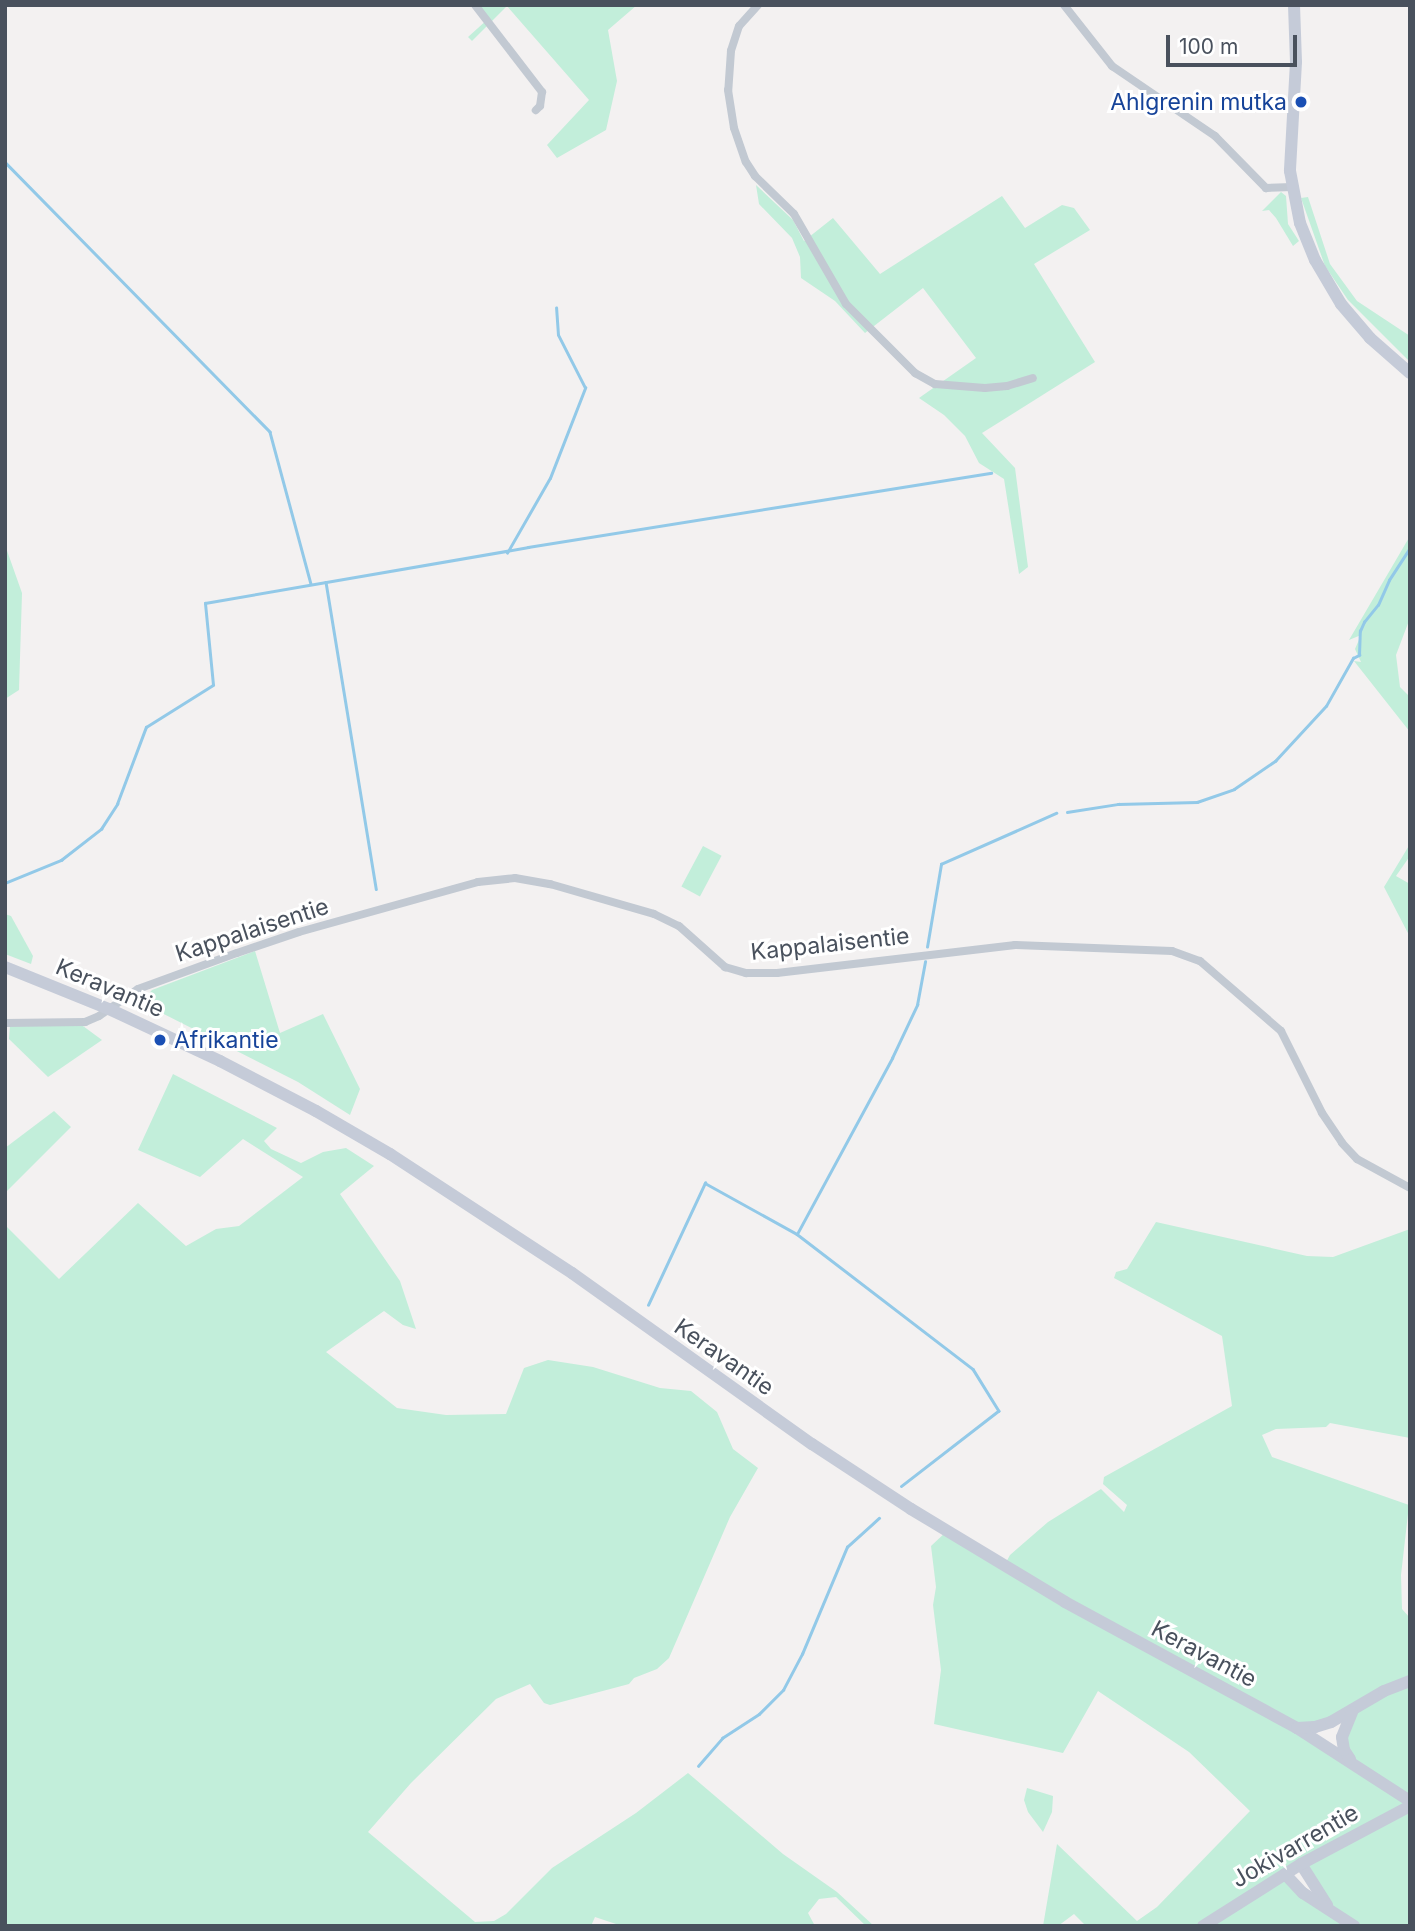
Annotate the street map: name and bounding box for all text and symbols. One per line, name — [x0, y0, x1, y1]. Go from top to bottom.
scale bar — [1170, 21, 1301, 65]
text: 100 m — [1179, 34, 1238, 59]
place label: Ahlgrenin mutka — [1110, 88, 1287, 116]
marker: Ahlgrenin mutka — [1293, 94, 1309, 110]
street label: Kappalaisentie — [172, 892, 332, 968]
street label: Kappalaisentie — [749, 922, 911, 966]
street label: Keravantie — [52, 953, 168, 1023]
place label: Afrikantie — [174, 1026, 279, 1054]
marker: Afrikantie — [152, 1032, 168, 1048]
street label: Keravantie — [669, 1313, 779, 1401]
street label: Keravantie — [1147, 1615, 1261, 1693]
street label: Jokivarrentie — [1227, 1799, 1363, 1893]

